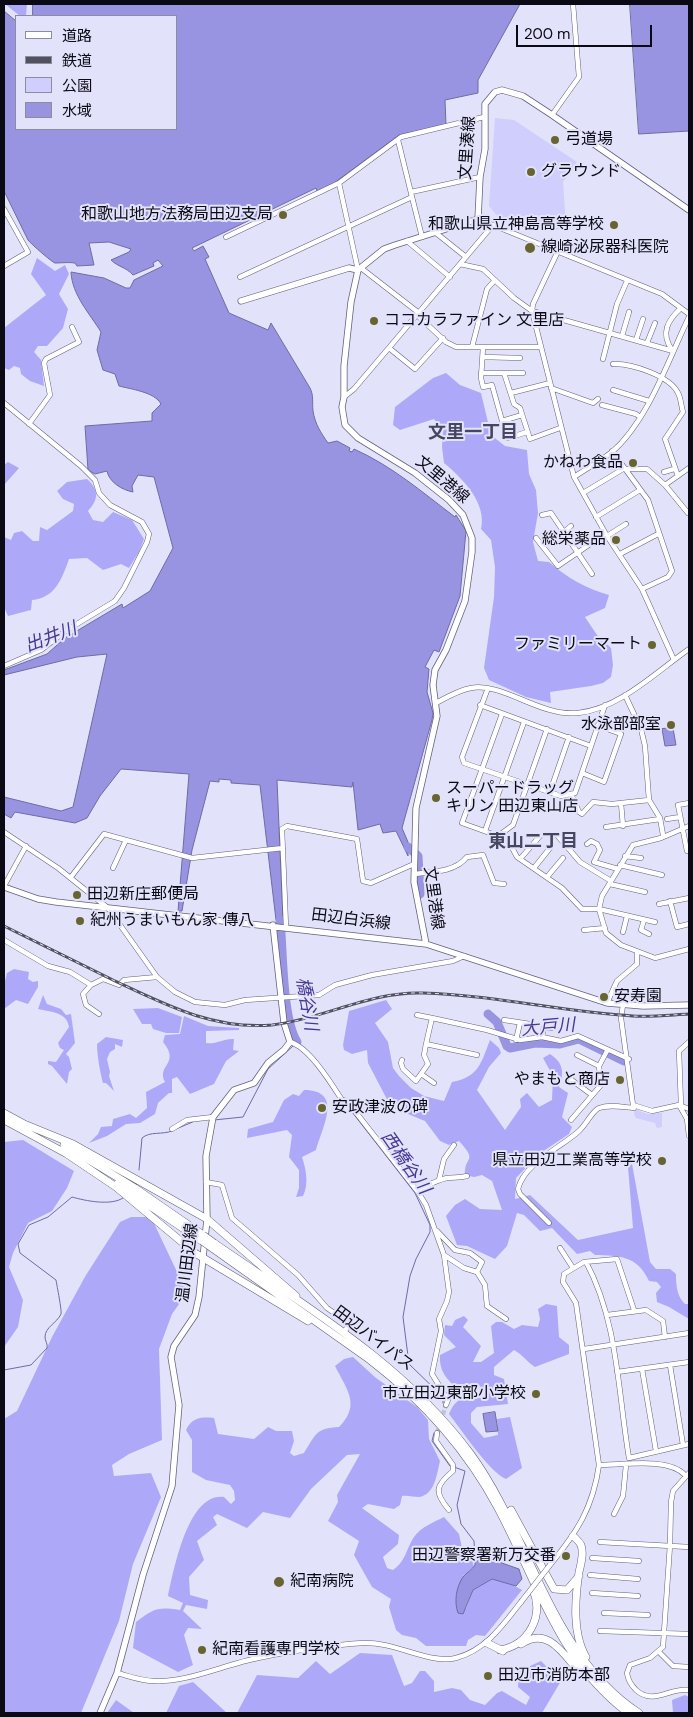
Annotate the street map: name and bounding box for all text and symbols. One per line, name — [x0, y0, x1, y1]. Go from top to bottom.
legend — [15, 15, 178, 130]
scale bar — [518, 15, 654, 47]
text: 200 m — [524, 24, 570, 44]
text: 道路 — [62, 26, 92, 46]
text: 鉄道 — [62, 51, 92, 71]
text: 公園 — [62, 76, 92, 96]
text: 水域 — [62, 101, 92, 121]
street label: 文里湊線 — [456, 115, 480, 181]
place label: 弓道場 — [565, 130, 613, 150]
marker: 弓道場 — [549, 134, 561, 146]
place label: グラウンド — [541, 162, 621, 182]
marker: グラウンド — [525, 166, 537, 178]
place label: 和歌山地方法務局田辺支局 — [81, 205, 273, 225]
marker: 和歌山地方法務局田辺支局 — [277, 209, 289, 221]
place label: 和歌山県立神島高等学校 — [428, 215, 604, 235]
marker: 和歌山県立神島高等学校 — [608, 219, 620, 231]
place label: 線崎泌尿器科医院 — [541, 238, 669, 258]
marker: 線崎泌尿器科医院 — [523, 241, 537, 255]
place label: ココカラファイン 文里店 — [384, 311, 564, 331]
marker: ココカラファイン 文里店 — [368, 315, 380, 327]
district label: 文里一丁目 — [428, 422, 518, 444]
street label: 文里港線 — [411, 452, 473, 508]
place label: かねわ食品 — [543, 453, 623, 473]
marker: かねわ食品 — [627, 457, 639, 469]
place label: 総栄薬品 — [542, 530, 606, 550]
marker: 総栄薬品 — [610, 534, 622, 546]
water label: 出井川 — [22, 618, 80, 658]
place label: ファミリーマート — [514, 635, 642, 655]
marker: ファミリーマート — [646, 639, 658, 651]
place label: 水泳部部室 — [581, 715, 661, 735]
marker: 水泳部部室 — [665, 719, 677, 731]
place label: スーパードラッグ キリン 田辺東山店 — [446, 779, 578, 817]
marker: スーパードラッグ キリン 田辺東山店 — [430, 792, 442, 804]
district label: 東山二丁目 — [488, 831, 578, 853]
street label: 文里港線 — [419, 865, 447, 931]
place label: 田辺新庄郵便局 — [87, 885, 199, 905]
marker: 田辺新庄郵便局 — [71, 889, 83, 901]
street label: 田辺白浜線 — [310, 906, 392, 934]
place label: 紀州うまいもん家 傳八 — [90, 911, 254, 931]
marker: 紀州うまいもん家 傳八 — [74, 915, 86, 927]
water label: 橋谷川 — [291, 976, 321, 1032]
place label: 安寿園 — [614, 987, 662, 1007]
marker: 安寿園 — [598, 991, 610, 1003]
water label: 大戸川 — [520, 1015, 576, 1041]
place label: やまもと商店 — [514, 1070, 610, 1090]
marker: やまもと商店 — [614, 1074, 626, 1086]
place label: 安政津波の碑 — [332, 1098, 428, 1118]
marker: 安政津波の碑 — [316, 1102, 328, 1114]
water label: 西橋谷川 — [376, 1127, 434, 1199]
place label: 県立田辺工業高等学校 — [492, 1151, 652, 1171]
marker: 県立田辺工業高等学校 — [656, 1155, 668, 1167]
street label: 温川田辺線 — [174, 1222, 202, 1304]
street label: 田辺バイパス — [329, 1302, 417, 1376]
place label: 市立田辺東部小学校 — [382, 1384, 526, 1404]
marker: 市立田辺東部小学校 — [530, 1388, 542, 1400]
place label: 田辺警察署新万交番 — [412, 1546, 556, 1566]
marker: 田辺警察署新万交番 — [560, 1550, 572, 1562]
place label: 紀南病院 — [290, 1572, 354, 1592]
marker: 紀南病院 — [272, 1575, 286, 1589]
place label: 紀南看護専門学校 — [212, 1640, 340, 1660]
marker: 紀南看護専門学校 — [196, 1644, 208, 1656]
place label: 田辺市消防本部 — [498, 1666, 610, 1686]
marker: 田辺市消防本部 — [482, 1670, 494, 1682]

